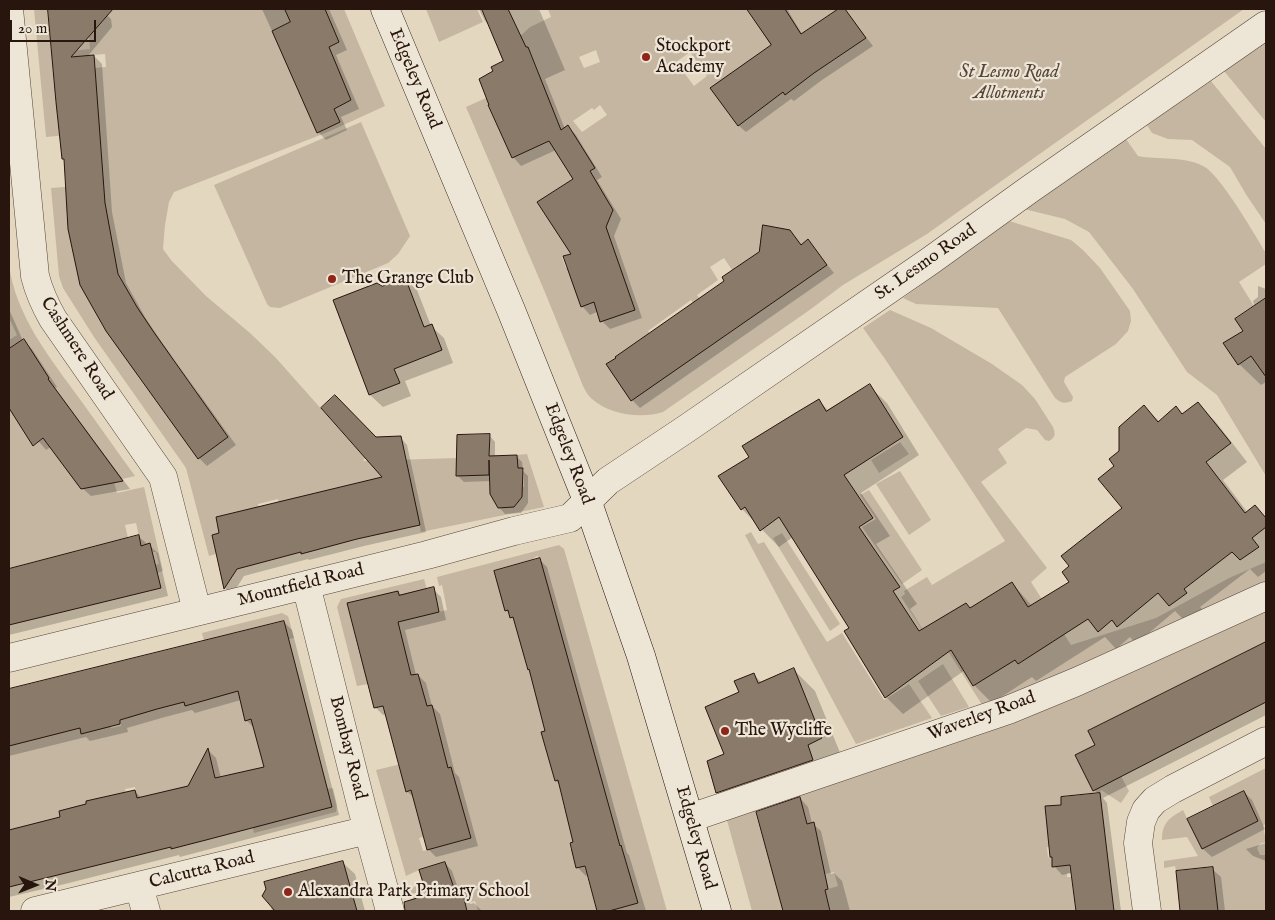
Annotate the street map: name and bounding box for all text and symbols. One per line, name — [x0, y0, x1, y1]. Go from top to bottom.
scale bar — [12, 10, 99, 42]
text: 20 m — [18, 19, 47, 38]
street label: Edgeley Road — [383, 26, 445, 132]
place label: Stockport Academy — [656, 36, 731, 78]
marker: Stockport Academy — [640, 51, 652, 63]
park label: St Lesmo Road Allotments — [959, 62, 1059, 104]
street label: St. Lesmo Road — [871, 220, 981, 306]
place label: The Grange Club — [342, 268, 474, 290]
marker: The Grange Club — [326, 273, 338, 285]
street label: Cashmere Road — [35, 294, 117, 404]
street label: Edgeley Road — [539, 400, 597, 508]
street label: Mountfield Road — [236, 560, 366, 612]
street label: Waverley Road — [925, 688, 1039, 746]
street label: Bombay Road — [324, 694, 370, 802]
place label: The Wycliffe — [735, 720, 832, 742]
marker: The Wycliffe — [719, 725, 731, 737]
street label: Edgeley Road — [670, 784, 720, 892]
street label: Calcutta Road — [147, 848, 257, 894]
north arrow — [10, 860, 60, 910]
text: N — [41, 879, 59, 891]
place label: Alexandra Park Primary School — [298, 881, 529, 903]
marker: Alexandra Park Primary School — [282, 886, 294, 898]

